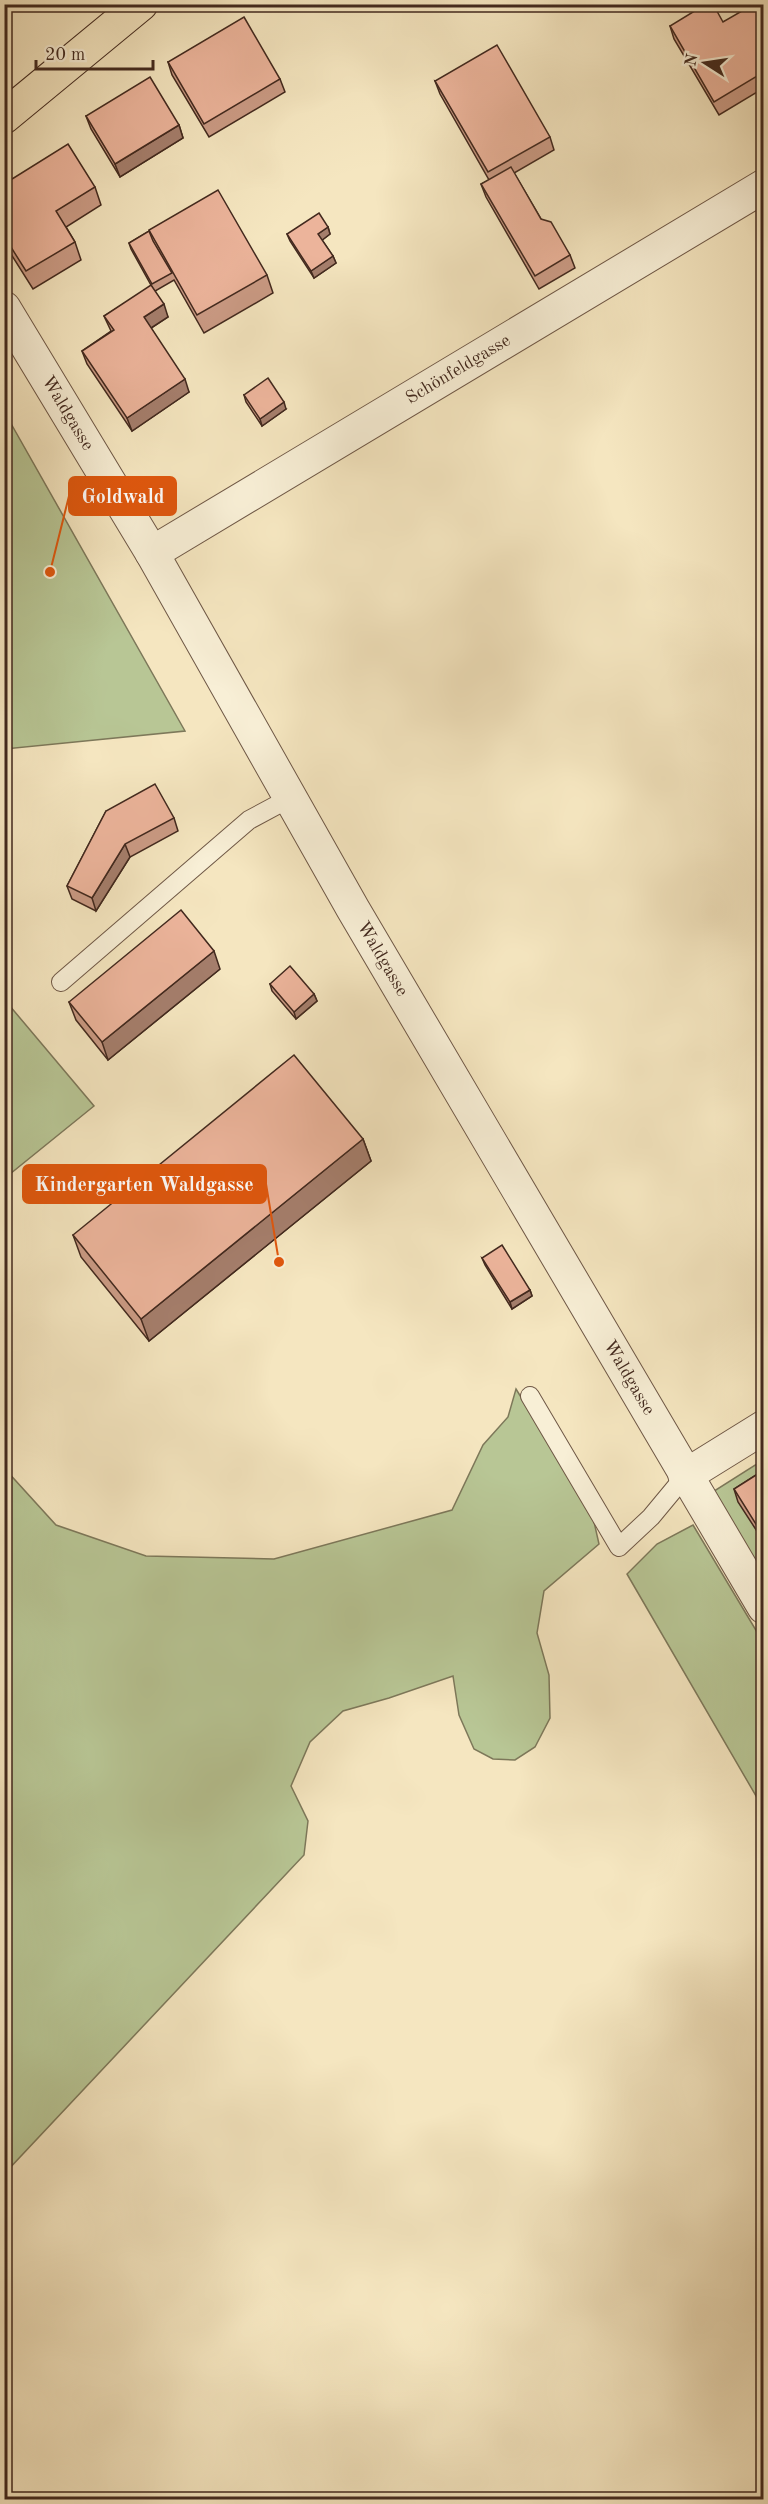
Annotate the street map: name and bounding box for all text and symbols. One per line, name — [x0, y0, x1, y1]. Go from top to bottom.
scale bar — [36, 33, 153, 71]
north arrow — [675, 33, 735, 93]
text: 20 m — [45, 46, 85, 64]
text: N — [683, 52, 702, 68]
street label: Schönfeldgasse — [403, 331, 514, 408]
street label: Waldgasse — [38, 373, 97, 454]
callout: Goldwald — [69, 477, 176, 515]
text: Goldwald — [81, 488, 165, 508]
street label: Waldgasse — [353, 918, 411, 999]
callout: Kindergarten Waldgasse — [23, 1165, 266, 1203]
text: Kindergarten Waldgasse — [34, 1176, 254, 1196]
street label: Waldgasse — [600, 1337, 658, 1418]

